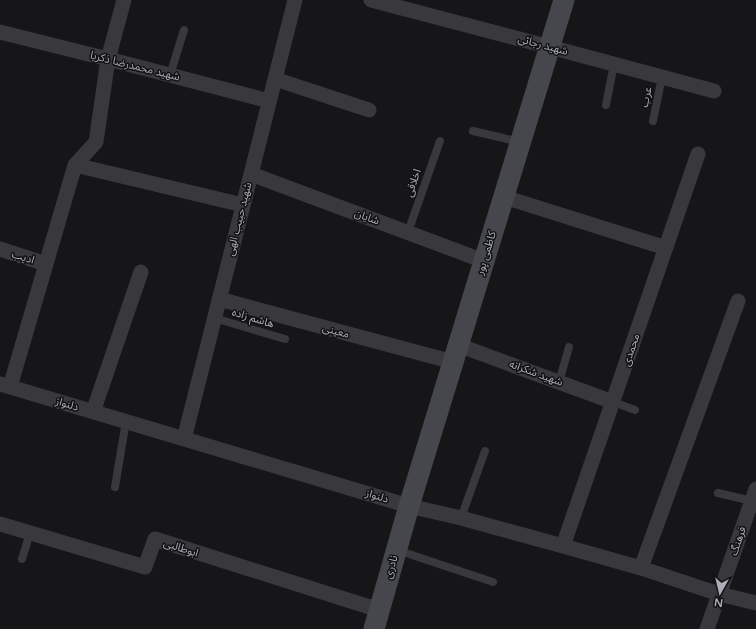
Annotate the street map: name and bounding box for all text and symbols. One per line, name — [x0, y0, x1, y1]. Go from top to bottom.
street label: شهید رجائی — [516, 32, 570, 58]
street label: شهید محمدرضا ذکریا — [89, 49, 182, 84]
street label: عرب — [637, 85, 655, 109]
street label: اخلاقی — [402, 167, 424, 199]
street label: شهید حبیب الهی — [224, 180, 255, 257]
street label: شایان — [353, 206, 382, 228]
street label: کاظمی پور — [473, 229, 500, 278]
street label: ادیب — [10, 247, 36, 267]
street label: هاشم زاده — [230, 305, 276, 332]
street label: معینی — [321, 321, 351, 341]
street label: محمدی — [619, 332, 643, 368]
street label: شهید شکرانه — [507, 357, 565, 389]
street label: دلنواز — [53, 394, 80, 414]
street label: دلنواز — [363, 486, 390, 506]
street label: فرهنگ — [727, 525, 749, 557]
street label: ابوطالبی — [162, 536, 200, 560]
street label: نادری — [381, 554, 401, 580]
north arrow — [700, 573, 740, 613]
text: N — [713, 595, 724, 609]

